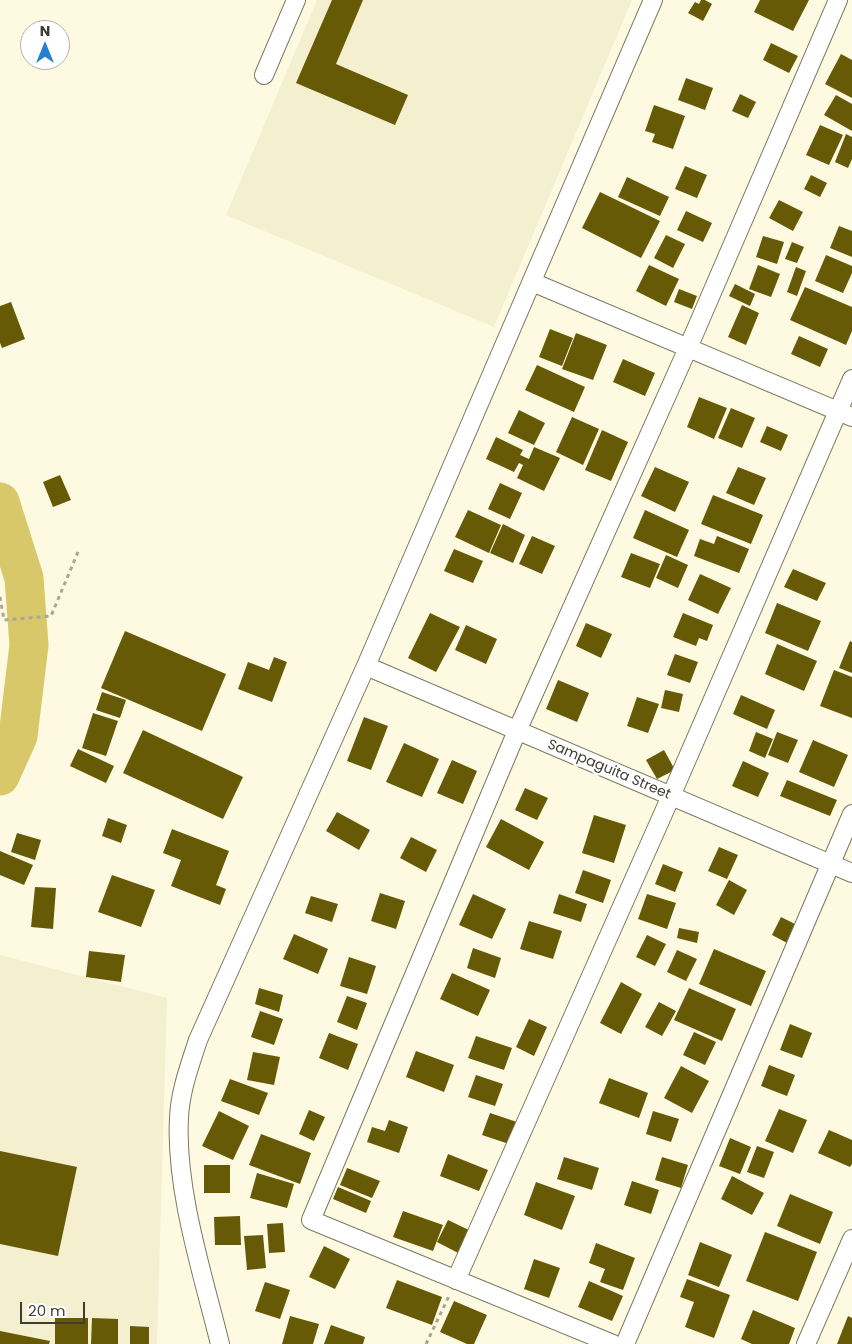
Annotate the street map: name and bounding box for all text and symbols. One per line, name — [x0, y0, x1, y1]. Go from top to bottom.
north arrow — [20, 20, 70, 70]
text: N — [40, 21, 50, 41]
street label: Sampaguita Street — [545, 736, 673, 804]
scale bar — [22, 1292, 88, 1324]
text: 20 m — [28, 1300, 66, 1321]

